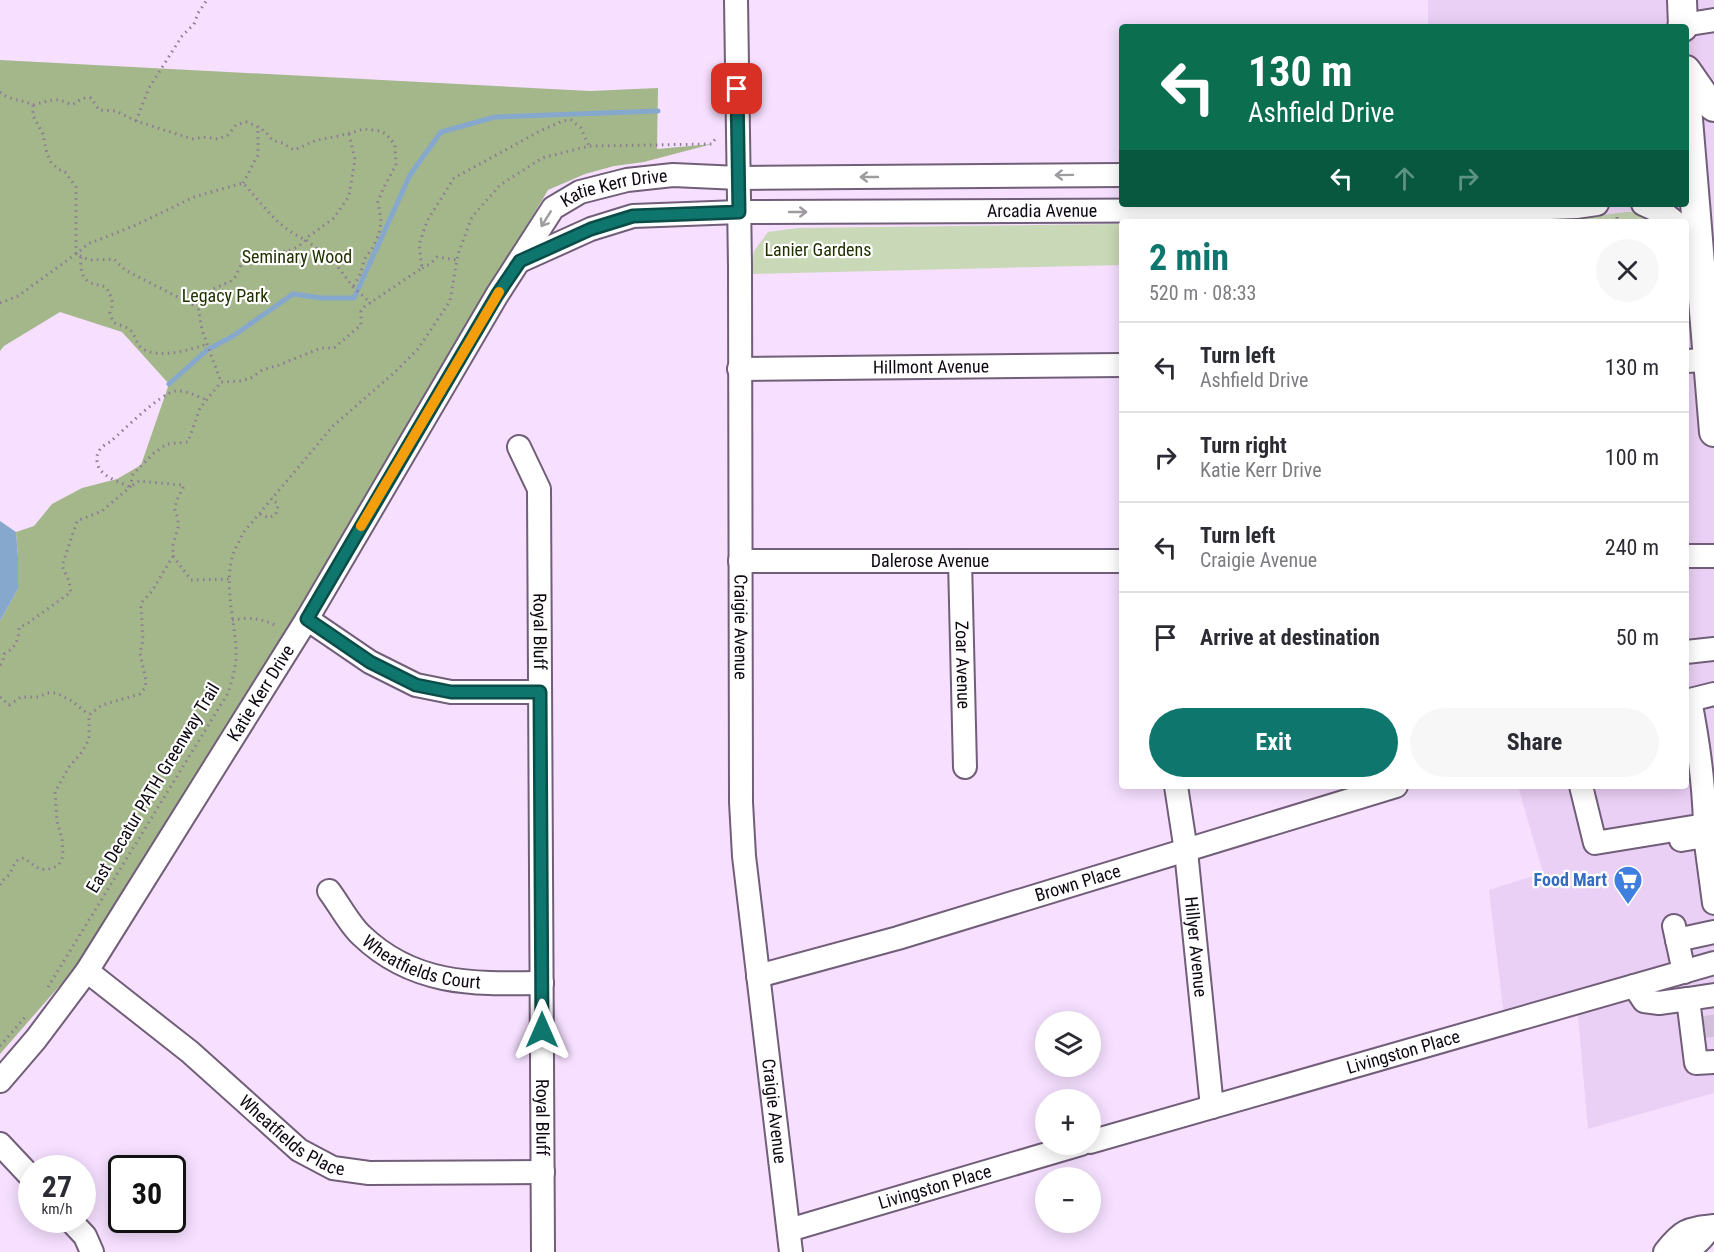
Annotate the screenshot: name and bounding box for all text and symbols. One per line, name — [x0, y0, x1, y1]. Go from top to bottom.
text: 130 m — [1248, 47, 1353, 96]
icon: left — [1149, 48, 1227, 126]
pin — [711, 63, 762, 114]
icon: arrive — [720, 72, 753, 105]
text: Ashfield Drive — [1248, 97, 1394, 129]
icon: left — [1325, 162, 1358, 195]
icon: ahead — [1388, 162, 1421, 195]
icon: right — [1451, 162, 1484, 195]
street label: Katie Kerr Drive — [557, 165, 668, 211]
one-way arrow — [1054, 170, 1074, 181]
one-way arrow — [859, 171, 879, 183]
street label: Arcadia Avenue — [987, 200, 1097, 221]
one-way arrow — [787, 206, 807, 218]
one-way arrow — [540, 211, 552, 227]
text: 2 min — [1149, 237, 1229, 279]
park label: Lanier Gardens — [765, 239, 871, 260]
button: close — [1596, 239, 1659, 302]
park label: Seminary Wood — [242, 246, 352, 267]
text: 520 m · 08:33 — [1149, 281, 1256, 305]
park label: Legacy Park — [182, 285, 268, 306]
text: Turn left — [1200, 343, 1275, 368]
icon: left — [1149, 351, 1182, 384]
street label: Hillmont Avenue — [873, 355, 989, 378]
text: 130 m — [1605, 355, 1659, 380]
text: Ashfield Drive — [1200, 368, 1309, 392]
text: Turn right — [1200, 433, 1287, 458]
icon: right — [1149, 441, 1182, 474]
text: 100 m — [1605, 445, 1659, 470]
text: Katie Kerr Drive — [1200, 458, 1322, 482]
text: Turn left — [1200, 523, 1275, 548]
icon: left — [1149, 531, 1182, 564]
text: 240 m — [1605, 535, 1659, 560]
text: Craigie Avenue — [1200, 548, 1317, 572]
street label: Dalerose Avenue — [871, 550, 989, 571]
street label: Craigie Avenue — [731, 574, 752, 680]
street label: Royal Bluff — [530, 593, 551, 670]
street label: Zoar Avenue — [951, 621, 975, 709]
icon: arrive — [1149, 621, 1182, 654]
text: Arrive at destination — [1200, 625, 1380, 650]
text: 50 m — [1616, 625, 1659, 650]
street label: Katie Kerr Drive — [222, 641, 298, 745]
street label: East Decatur PATH Greenway Trail — [82, 679, 224, 896]
button: Exit — [1149, 708, 1398, 777]
button: Share — [1410, 708, 1659, 777]
street label: Brown Place — [1032, 860, 1123, 906]
supermarket icon: Food Mart — [1612, 864, 1644, 906]
place label: Food Mart — [1534, 869, 1607, 890]
street label: Hillyer Avenue — [1181, 895, 1212, 998]
street label: Wheatfields Court — [358, 930, 481, 993]
position arrow — [510, 998, 574, 1062]
map controls — [1035, 1011, 1101, 1233]
button: layers — [1035, 1011, 1101, 1077]
street label: Livingston Place — [1344, 1025, 1462, 1078]
street label: Craigie Avenue — [758, 1057, 791, 1165]
street label: Royal Bluff — [532, 1079, 553, 1156]
button: + — [1035, 1089, 1101, 1155]
street label: Wheatfields Place — [235, 1090, 346, 1179]
speed limit sign: 30 — [108, 1155, 186, 1233]
street label: Livingston Place — [876, 1160, 994, 1213]
button: − — [1035, 1167, 1101, 1233]
text: 27 — [42, 1169, 72, 1204]
text: km/h — [42, 1200, 72, 1218]

